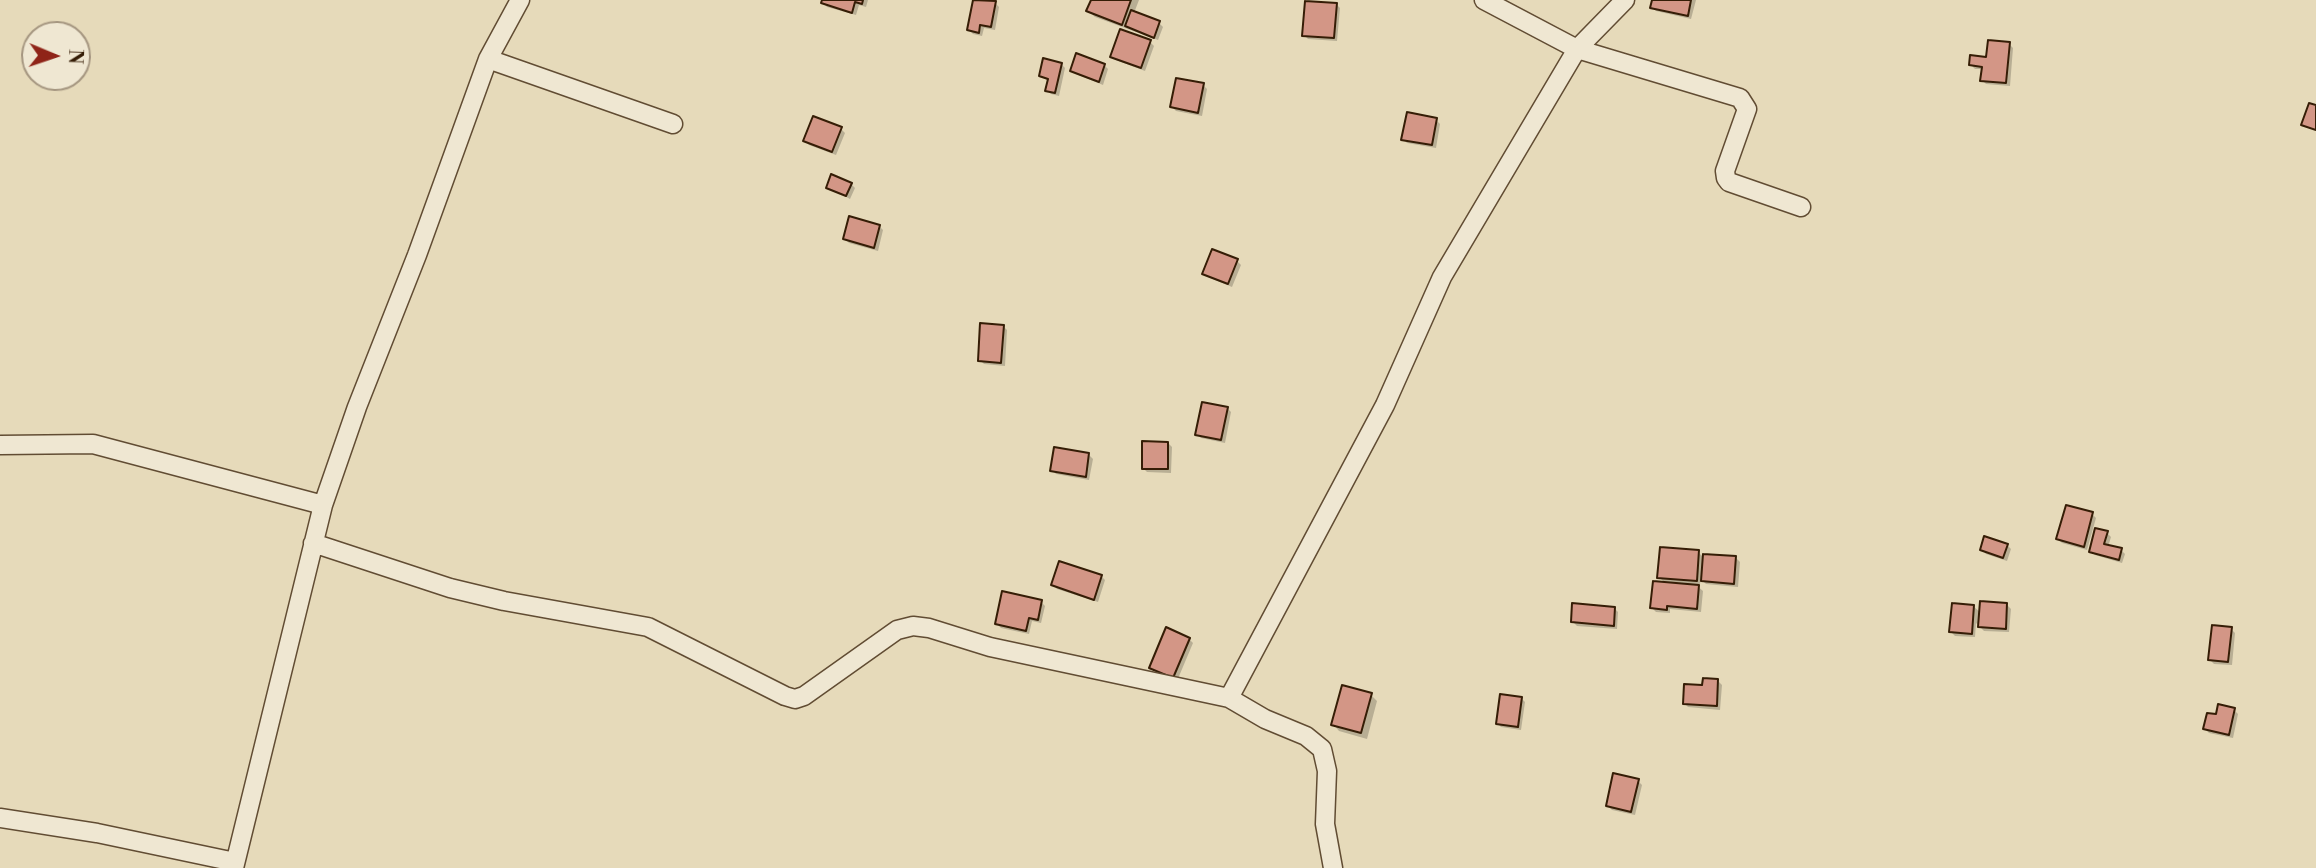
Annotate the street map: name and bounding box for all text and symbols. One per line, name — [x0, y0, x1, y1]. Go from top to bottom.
north arrow — [21, 21, 91, 91]
text: N — [63, 49, 87, 65]

